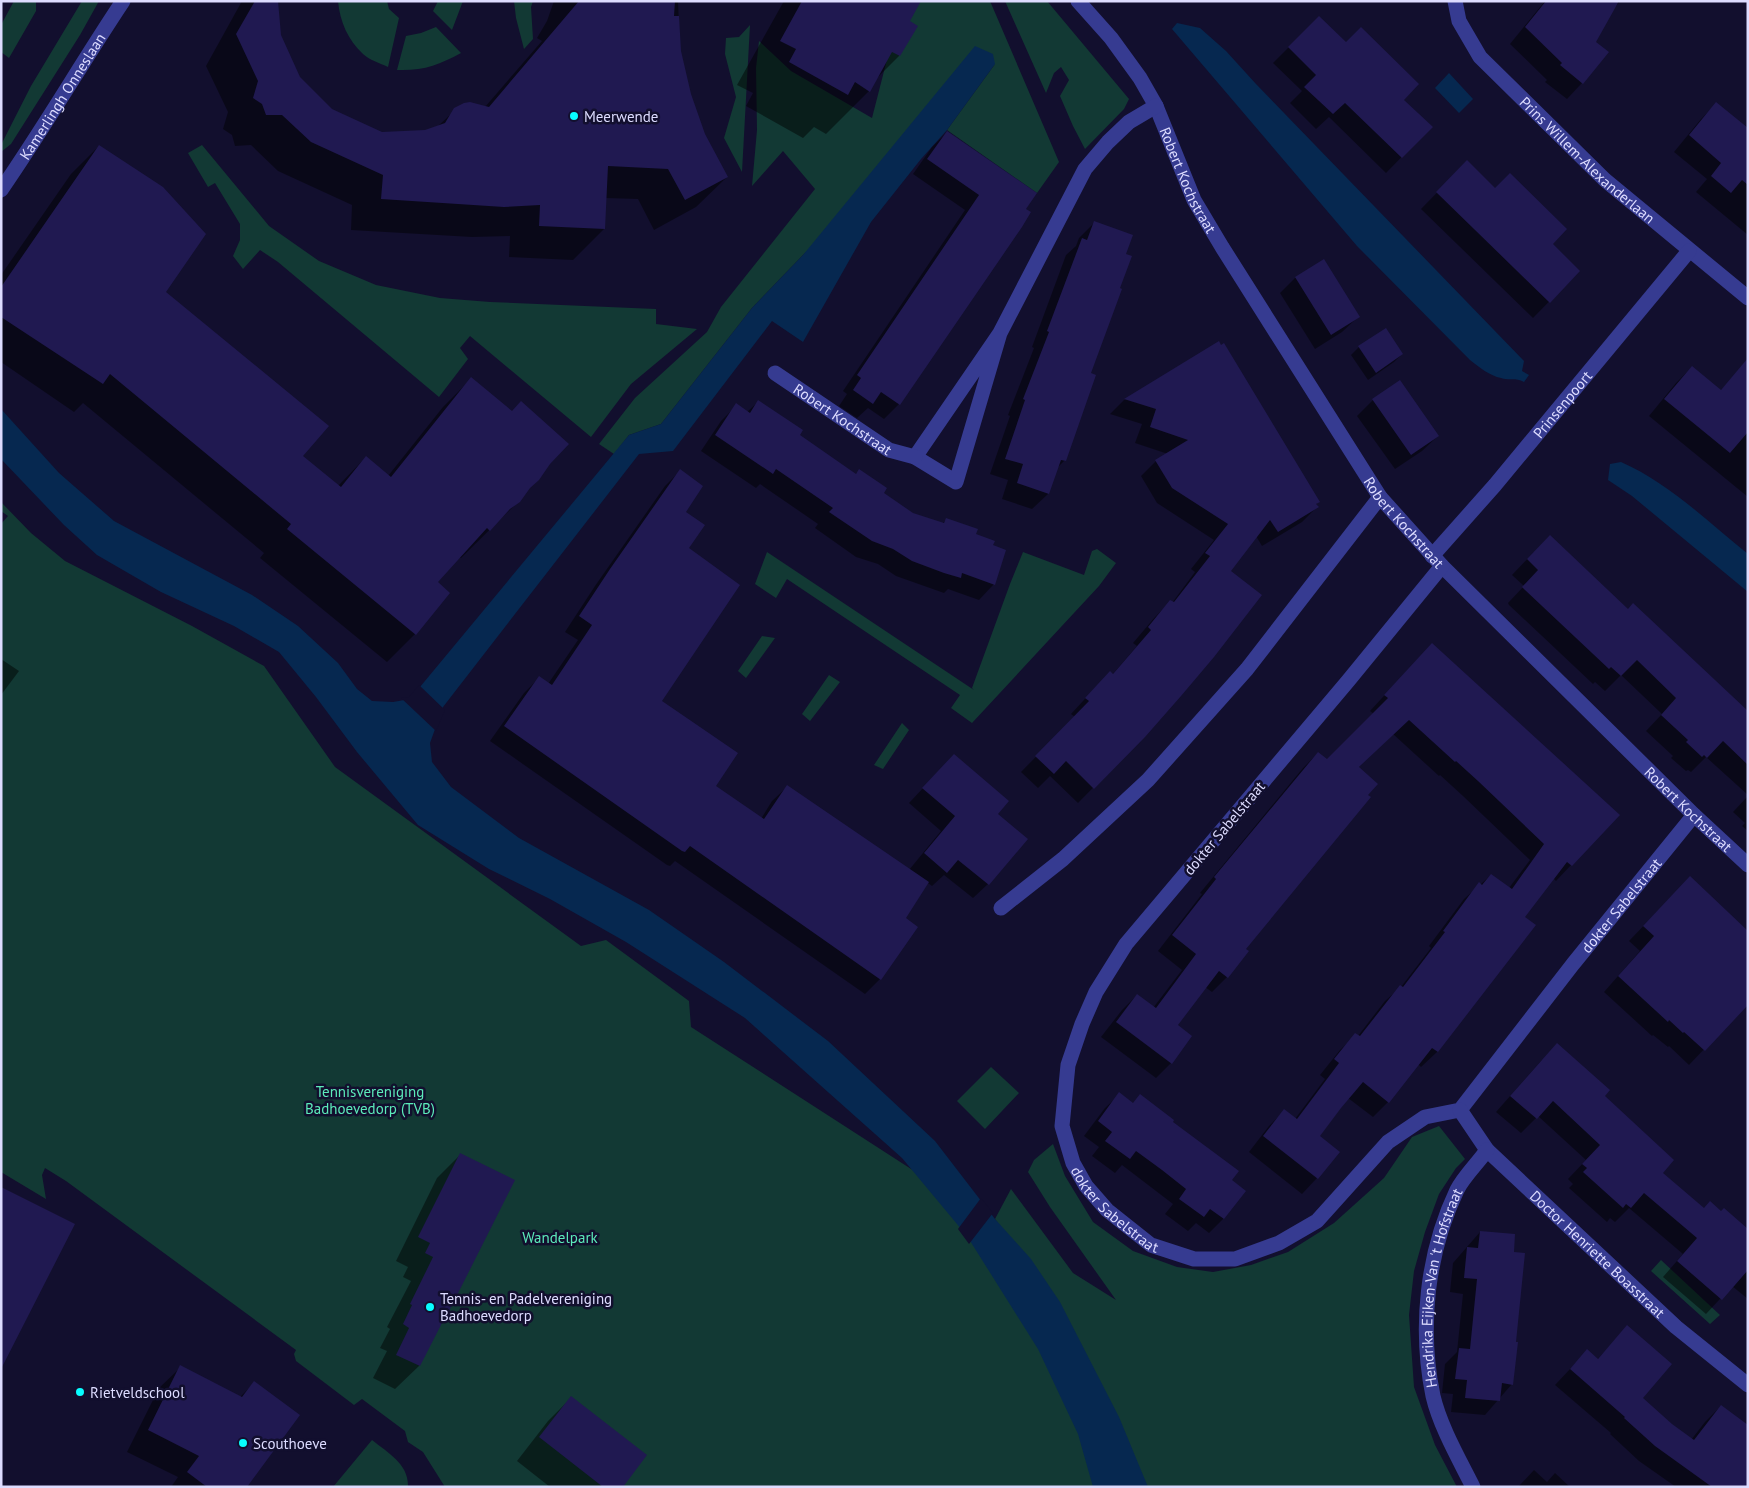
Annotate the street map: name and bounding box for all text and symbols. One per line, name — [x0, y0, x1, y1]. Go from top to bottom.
street label: Kamerlingh Onneslaan — [15, 29, 109, 163]
street label: Prins Willem-Alexanderlaan — [1516, 92, 1659, 227]
place label: Meerwende — [584, 107, 658, 126]
marker: Meerwende — [568, 110, 580, 122]
street label: Robert Kochstraat — [1156, 124, 1221, 236]
street label: Prinsenpoort — [1528, 366, 1596, 442]
street label: Robert Kochstraat — [790, 379, 896, 459]
street label: Robert Kochstraat — [1360, 473, 1449, 572]
street label: Robert Kochstraat — [1641, 762, 1737, 855]
street label: dokter Sabelstraat — [1179, 777, 1269, 879]
street label: dokter Sabelstraat — [1577, 854, 1665, 957]
park label: Tennisvereniging Badhoevedorp (TVB) — [305, 1082, 435, 1118]
street label: dokter Sabelstraat — [1067, 1163, 1161, 1256]
street label: Hendrika Eijken-Van 't Hofstraat — [1417, 1185, 1466, 1389]
street label: Doctor Henriette Boasstraat — [1526, 1186, 1669, 1322]
park label: Wandelpark — [522, 1228, 598, 1247]
place label: Tennis- en Padelvereniging Badhoevedorp — [440, 1289, 612, 1325]
marker: Tennis- en Padelvereniging Badhoevedorp — [424, 1301, 436, 1313]
place label: Rietveldschool — [90, 1383, 185, 1402]
marker: Rietveldschool — [74, 1386, 86, 1398]
place label: Scouthoeve — [253, 1434, 327, 1453]
marker: Scouthoeve — [237, 1437, 249, 1449]

